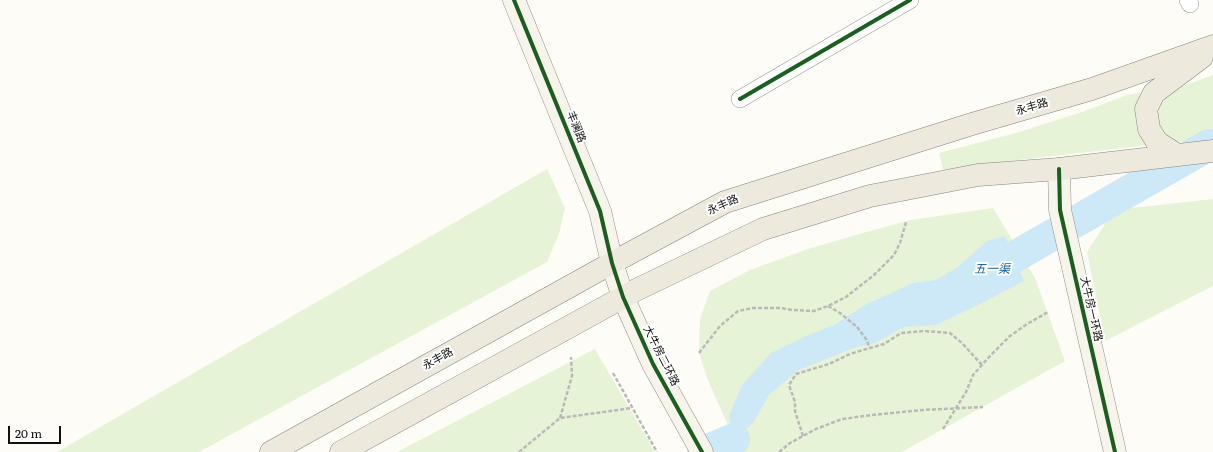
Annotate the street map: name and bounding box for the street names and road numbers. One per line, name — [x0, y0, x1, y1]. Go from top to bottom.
street label: 永丰路 — [1014, 96, 1050, 118]
street label: 丰澜路 — [564, 109, 588, 145]
street label: 永丰路 — [705, 192, 741, 218]
street label: 大牛房一环路 — [1077, 275, 1105, 343]
street label: 大牛房二环路 — [640, 324, 682, 388]
street label: 永丰路 — [420, 345, 456, 373]

